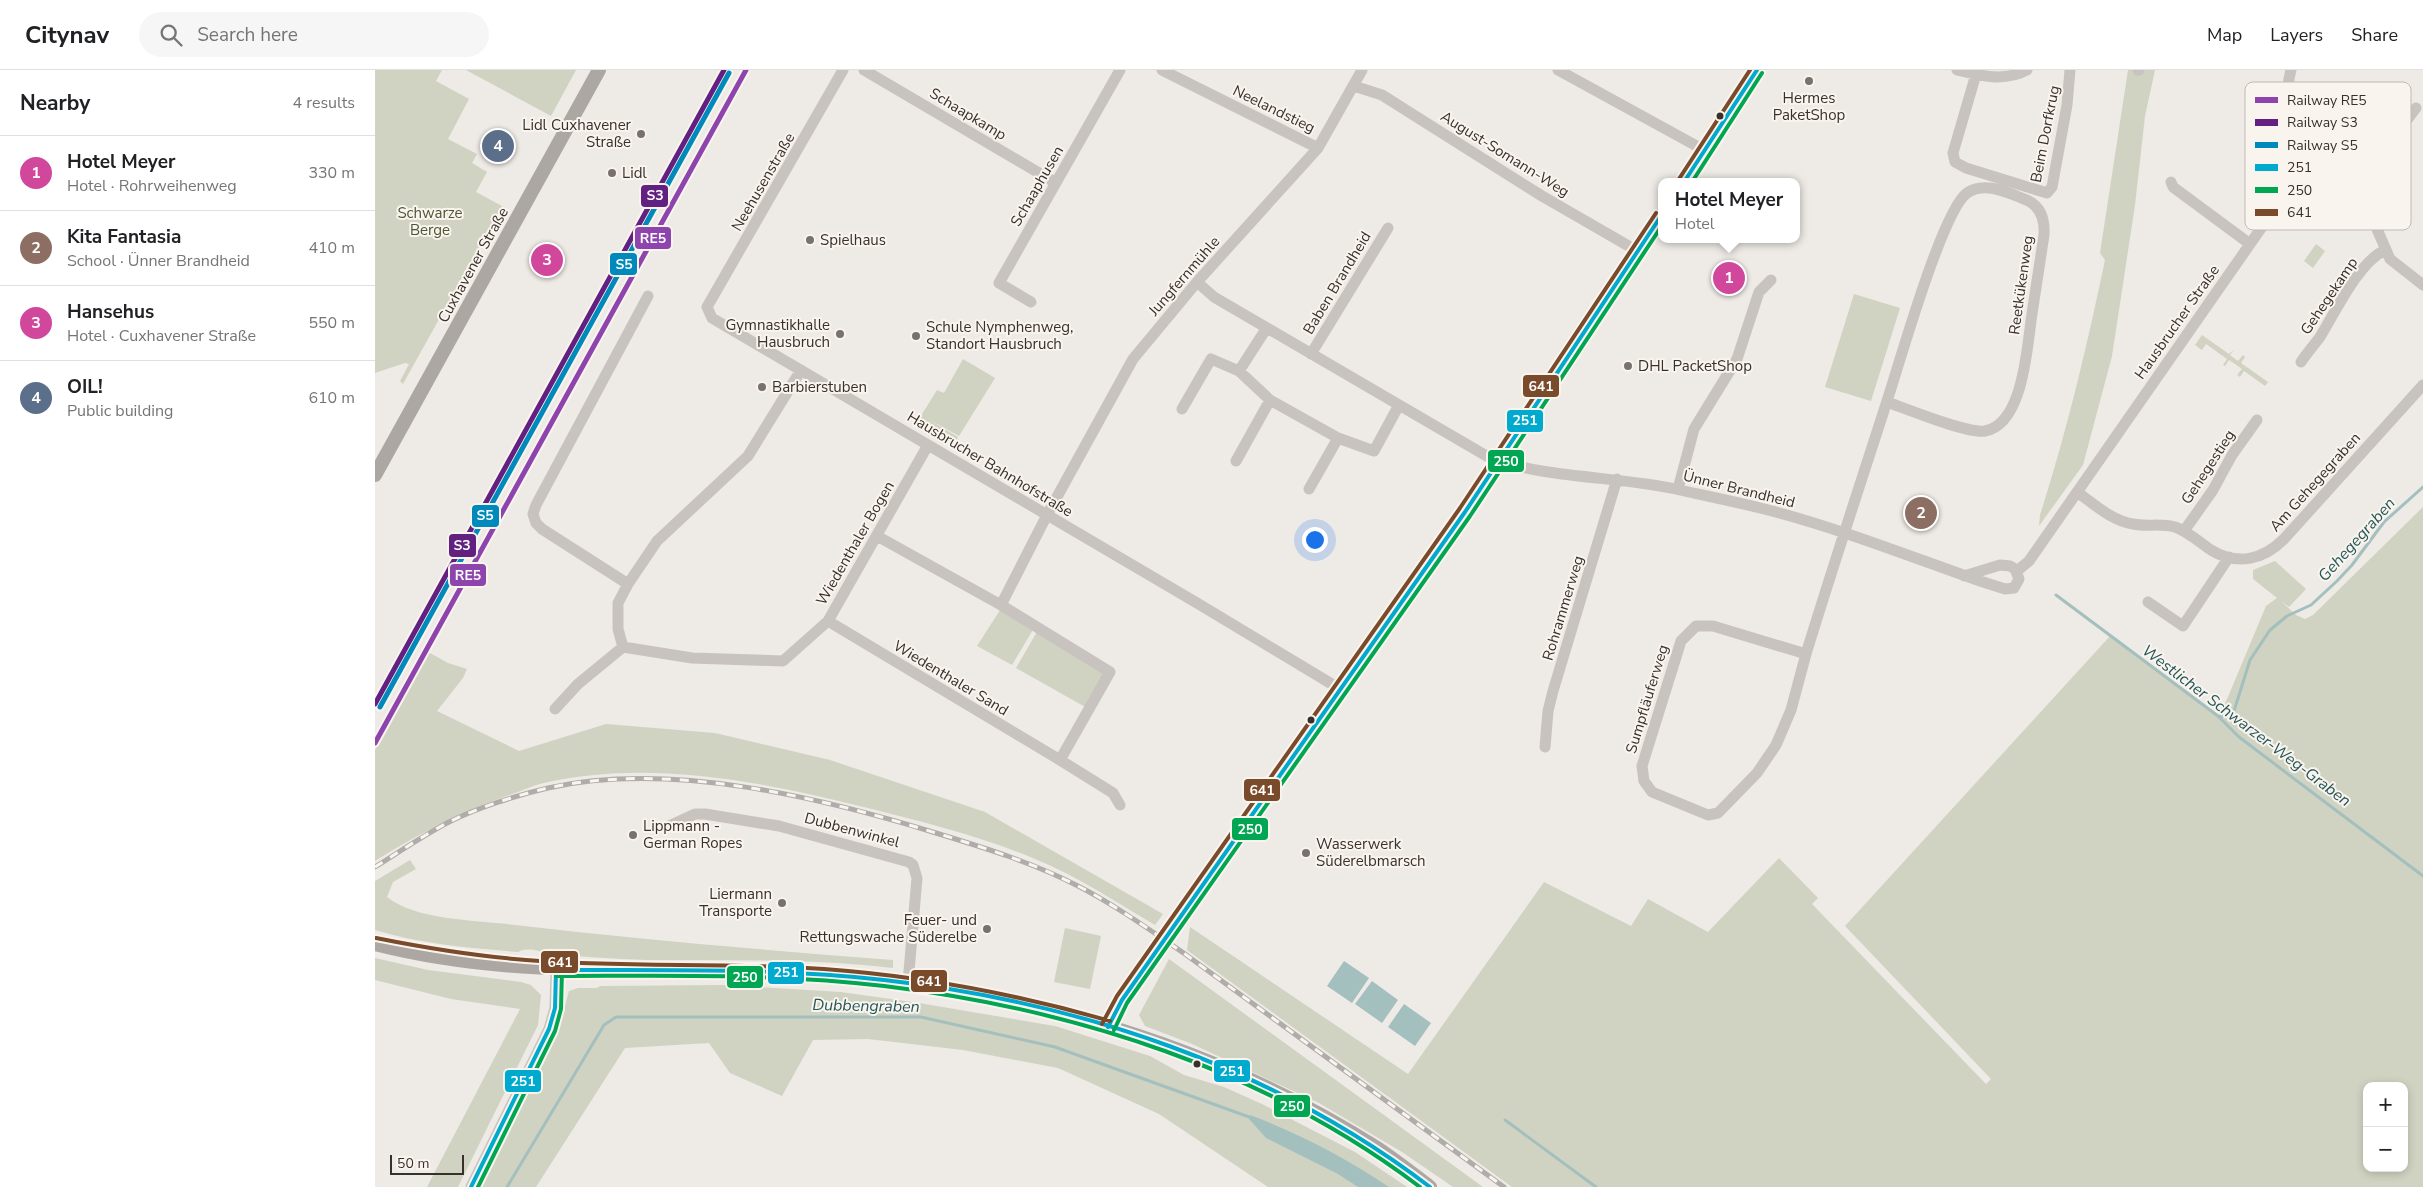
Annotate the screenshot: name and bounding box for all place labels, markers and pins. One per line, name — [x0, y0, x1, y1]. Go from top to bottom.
marker: Hermes PaketShop — [1803, 75, 1815, 87]
place label: Hermes PaketShop — [1773, 88, 1845, 125]
unlabelled marker — [1715, 111, 1725, 121]
place label: Lidl Cuxhavener Straße — [522, 115, 632, 152]
pin: 4 — [482, 127, 514, 165]
marker: Lidl Cuxhavener Straße — [635, 128, 647, 140]
place label: Lidl — [622, 163, 647, 183]
marker: Lidl — [606, 167, 618, 179]
place label: Spielhaus — [820, 230, 886, 250]
marker: Spielhaus — [804, 234, 816, 246]
pin: 3 — [531, 241, 563, 279]
pin: 1 — [1713, 259, 1745, 297]
place label: Gymnastikhalle Hausbruch — [725, 315, 830, 352]
place label: Schule Nymphenweg, Standort Hausbruch — [926, 317, 1073, 354]
marker: Gymnastikhalle Hausbruch — [834, 328, 846, 340]
marker: Schule Nymphenweg, Standort Hausbruch — [910, 330, 922, 342]
place label: DHL PacketShop — [1638, 356, 1752, 376]
marker: DHL PacketShop — [1622, 360, 1634, 372]
place label: Barbierstuben — [772, 377, 867, 397]
marker: Barbierstuben — [756, 381, 768, 393]
pin: 2 — [1905, 494, 1937, 532]
unlabelled marker — [1306, 715, 1316, 725]
place label: Lippmann - German Ropes — [643, 816, 743, 853]
marker: Lippmann - German Ropes — [627, 829, 639, 841]
place label: Wasserwerk Süderelbmarsch — [1316, 834, 1426, 871]
marker: Wasserwerk Süderelbmarsch — [1300, 847, 1312, 859]
place label: Liermann Transporte — [699, 884, 772, 921]
marker: Liermann Transporte — [776, 897, 788, 909]
place label: Feuer- und Rettungswache Süderelbe — [800, 910, 977, 947]
marker: Feuer- und Rettungswache Süderelbe — [981, 923, 993, 935]
unlabelled marker — [1192, 1059, 1202, 1069]

